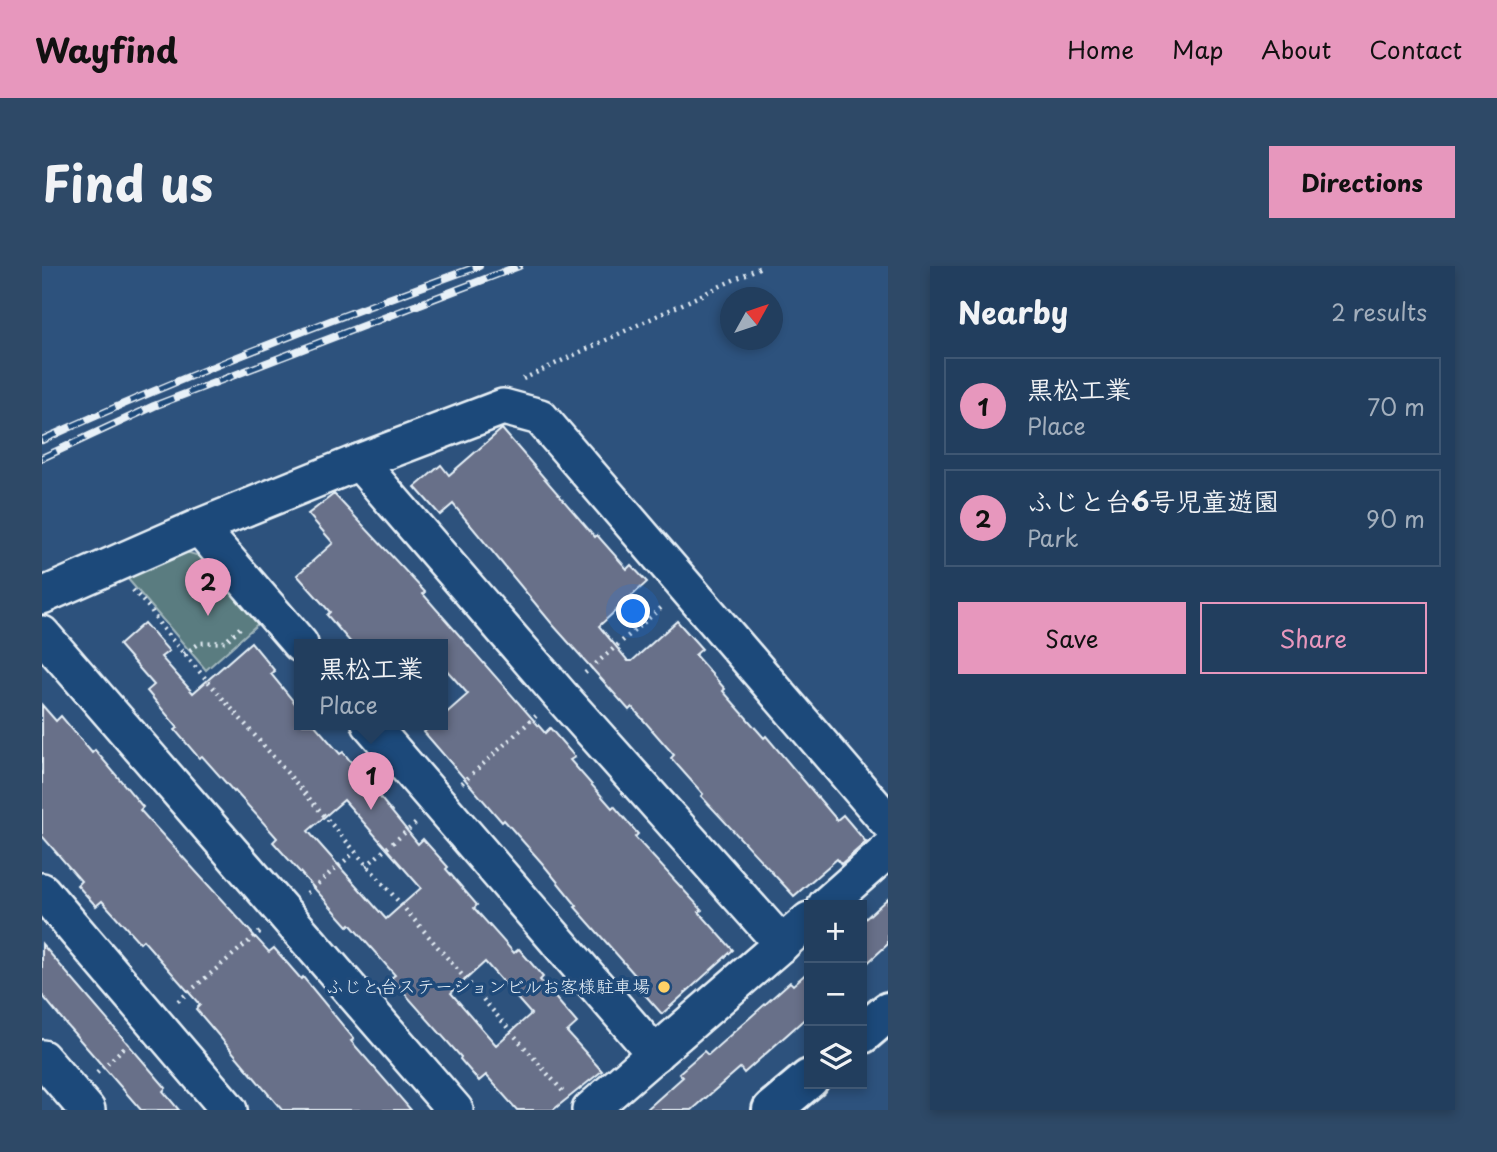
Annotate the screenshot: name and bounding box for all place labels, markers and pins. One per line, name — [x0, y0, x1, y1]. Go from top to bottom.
pin: 2 — [185, 558, 231, 616]
pin: 1 — [348, 752, 394, 810]
place label: ふじと台ステーションビルお客様駐車場 — [326, 972, 650, 999]
marker: ふじと台ステーションビルお客様駐車場 — [656, 979, 672, 995]

